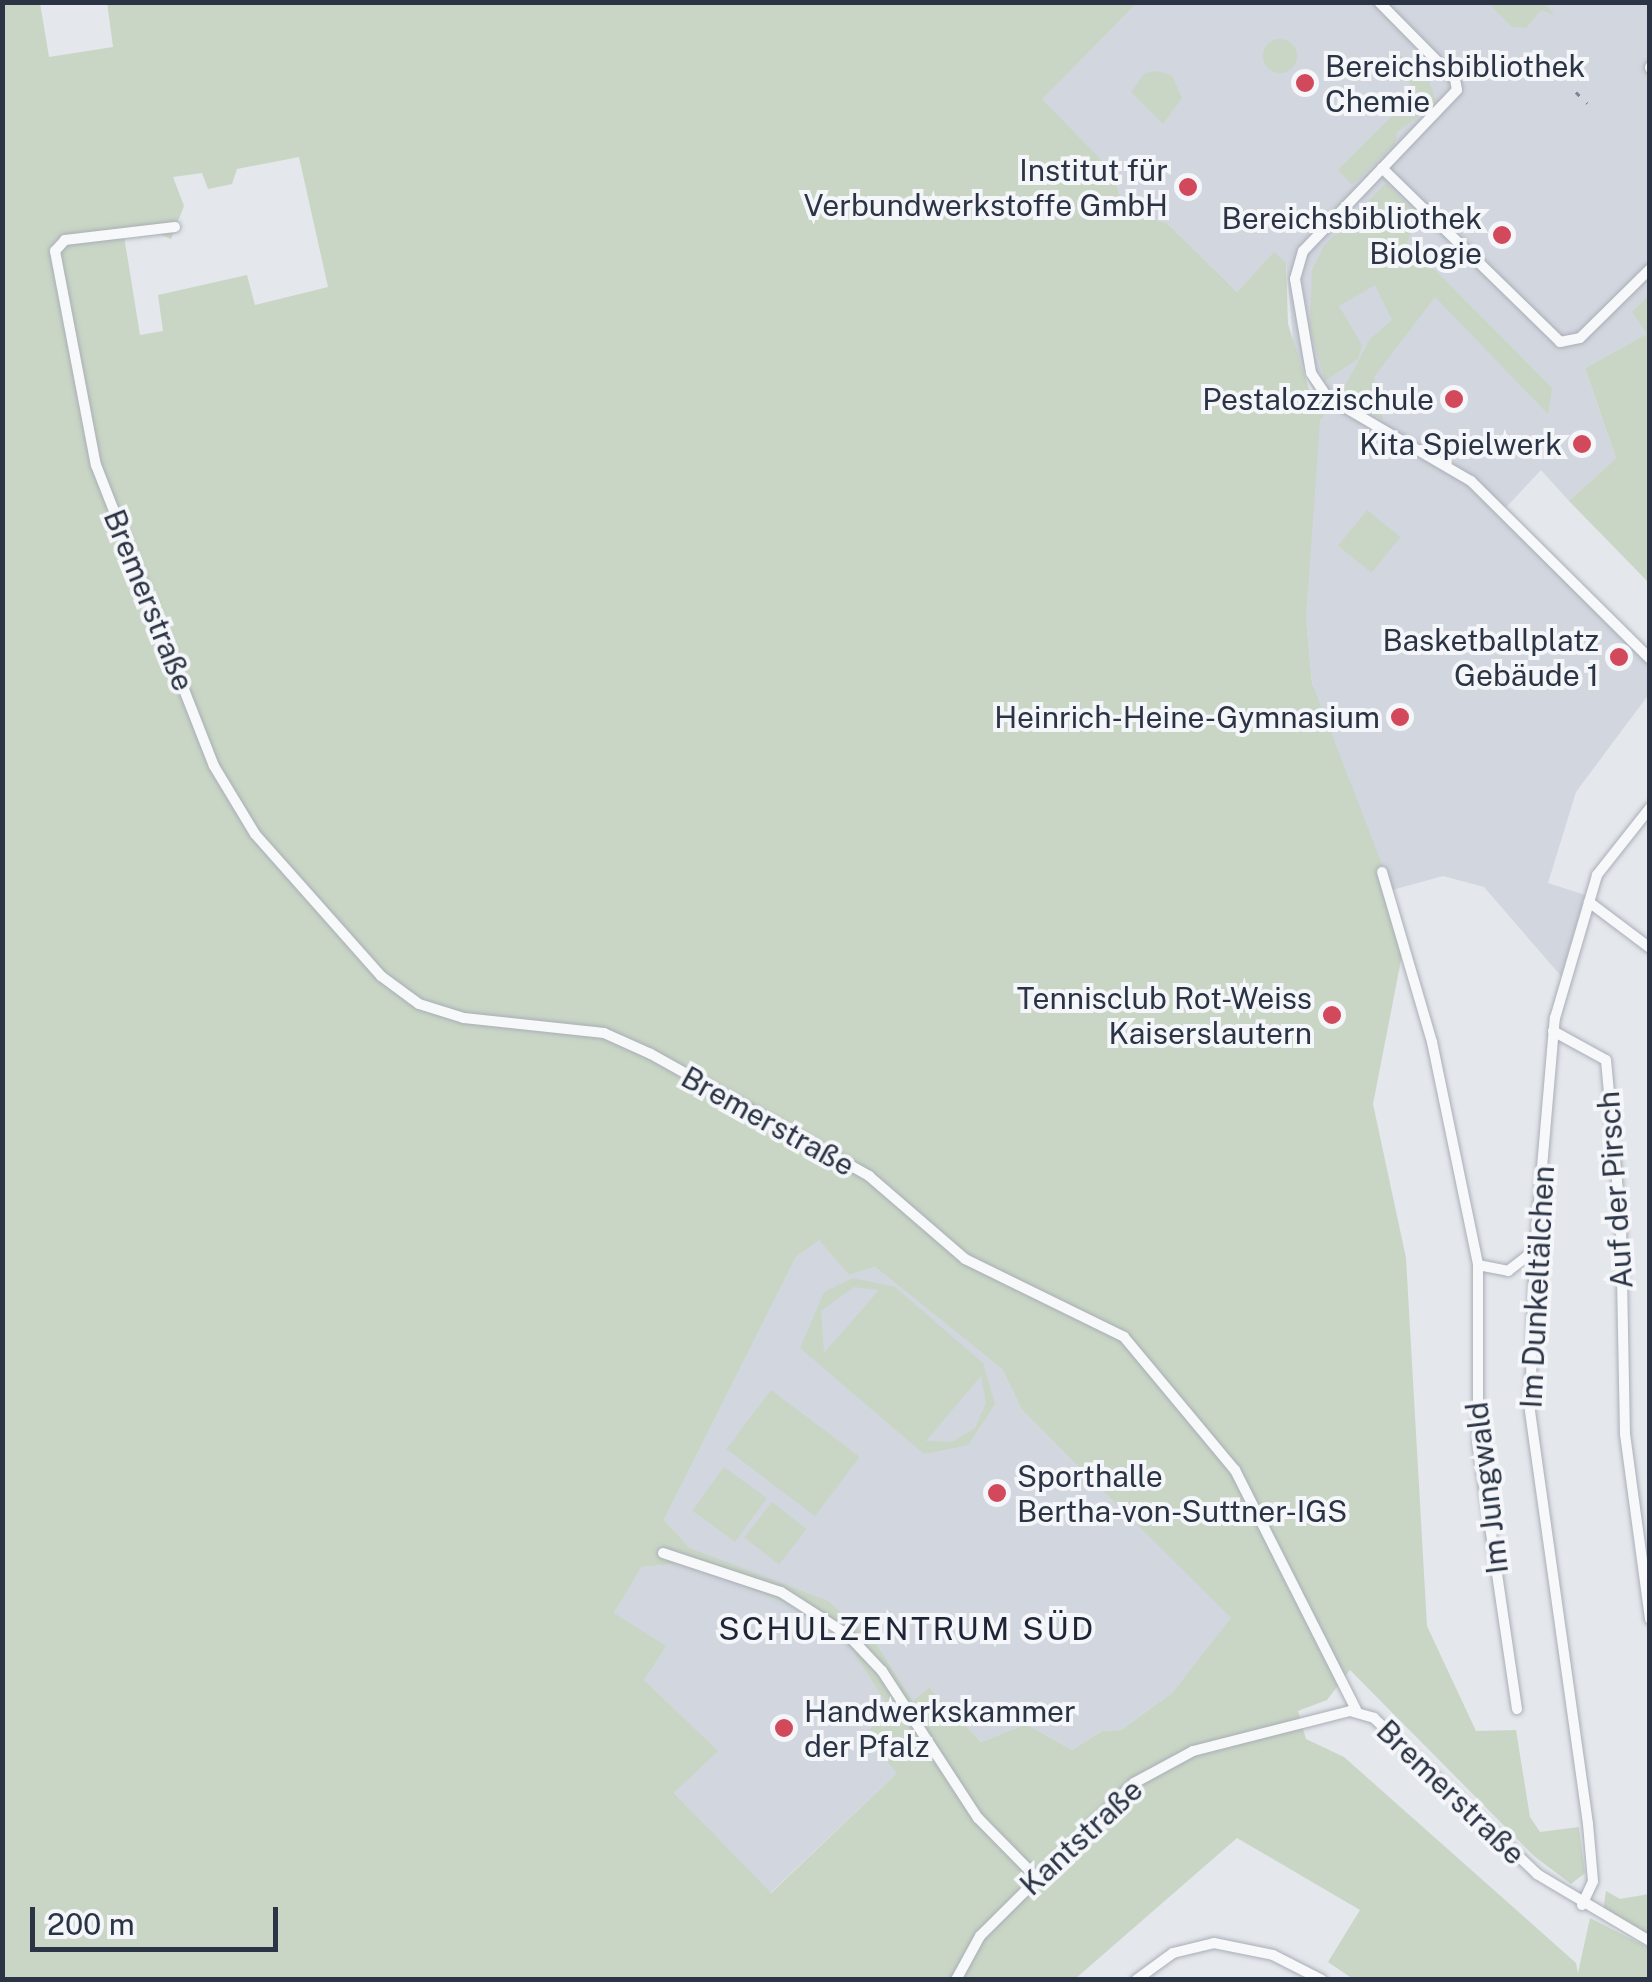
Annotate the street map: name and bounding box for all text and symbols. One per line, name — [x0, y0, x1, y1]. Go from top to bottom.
place label: Bereichsbibliothek Chemie — [1325, 48, 1585, 118]
marker: Bereichsbibliothek Chemie — [1294, 72, 1316, 94]
place label: Institut für Verbundwerkstoffe GmbH — [803, 152, 1168, 222]
marker: Institut für Verbundwerkstoffe GmbH — [1177, 176, 1199, 198]
place label: Bereichsbibliothek Biologie — [1222, 200, 1482, 270]
marker: Bereichsbibliothek Biologie — [1491, 224, 1513, 246]
place label: Pestalozzischule — [1202, 381, 1434, 417]
marker: Pestalozzischule — [1443, 388, 1465, 410]
place label: Kita Spielwerk — [1359, 426, 1562, 462]
marker: Kita Spielwerk — [1571, 433, 1593, 455]
street label: Bremerstraße — [96, 504, 202, 696]
place label: Basketballplatz Gebäude 1 — [1383, 622, 1599, 692]
marker: Basketballplatz Gebäude 1 — [1608, 646, 1630, 668]
place label: Heinrich-Heine-Gymnasium — [994, 699, 1380, 735]
marker: Heinrich-Heine-Gymnasium — [1389, 706, 1411, 728]
place label: Tennisclub Rot-Weiss Kaiserslautern — [1017, 980, 1312, 1050]
marker: Tennisclub Rot-Weiss Kaiserslautern — [1321, 1004, 1343, 1026]
street label: Bremerstraße — [675, 1059, 861, 1183]
street label: Auf der Pirsch — [1590, 1090, 1640, 1290]
street label: Im Dunkeltälchen — [1513, 1165, 1561, 1409]
street label: Im Jungwald — [1459, 1400, 1515, 1576]
place label: Sporthalle Bertha-von-Suttner-IGS — [1017, 1458, 1347, 1528]
marker: Sporthalle Bertha-von-Suttner-IGS — [986, 1482, 1008, 1504]
district label: SCHULZENTRUM SÜD — [718, 1610, 1096, 1648]
place label: Handwerkskammer der Pfalz — [804, 1693, 1076, 1764]
street label: Bremerstraße — [1369, 1712, 1533, 1872]
marker: Handwerkskammer der Pfalz — [773, 1717, 795, 1739]
street label: Kantstraße — [1012, 1771, 1150, 1903]
scale bar — [35, 1887, 282, 1949]
text: 200 m — [47, 1906, 135, 1942]

